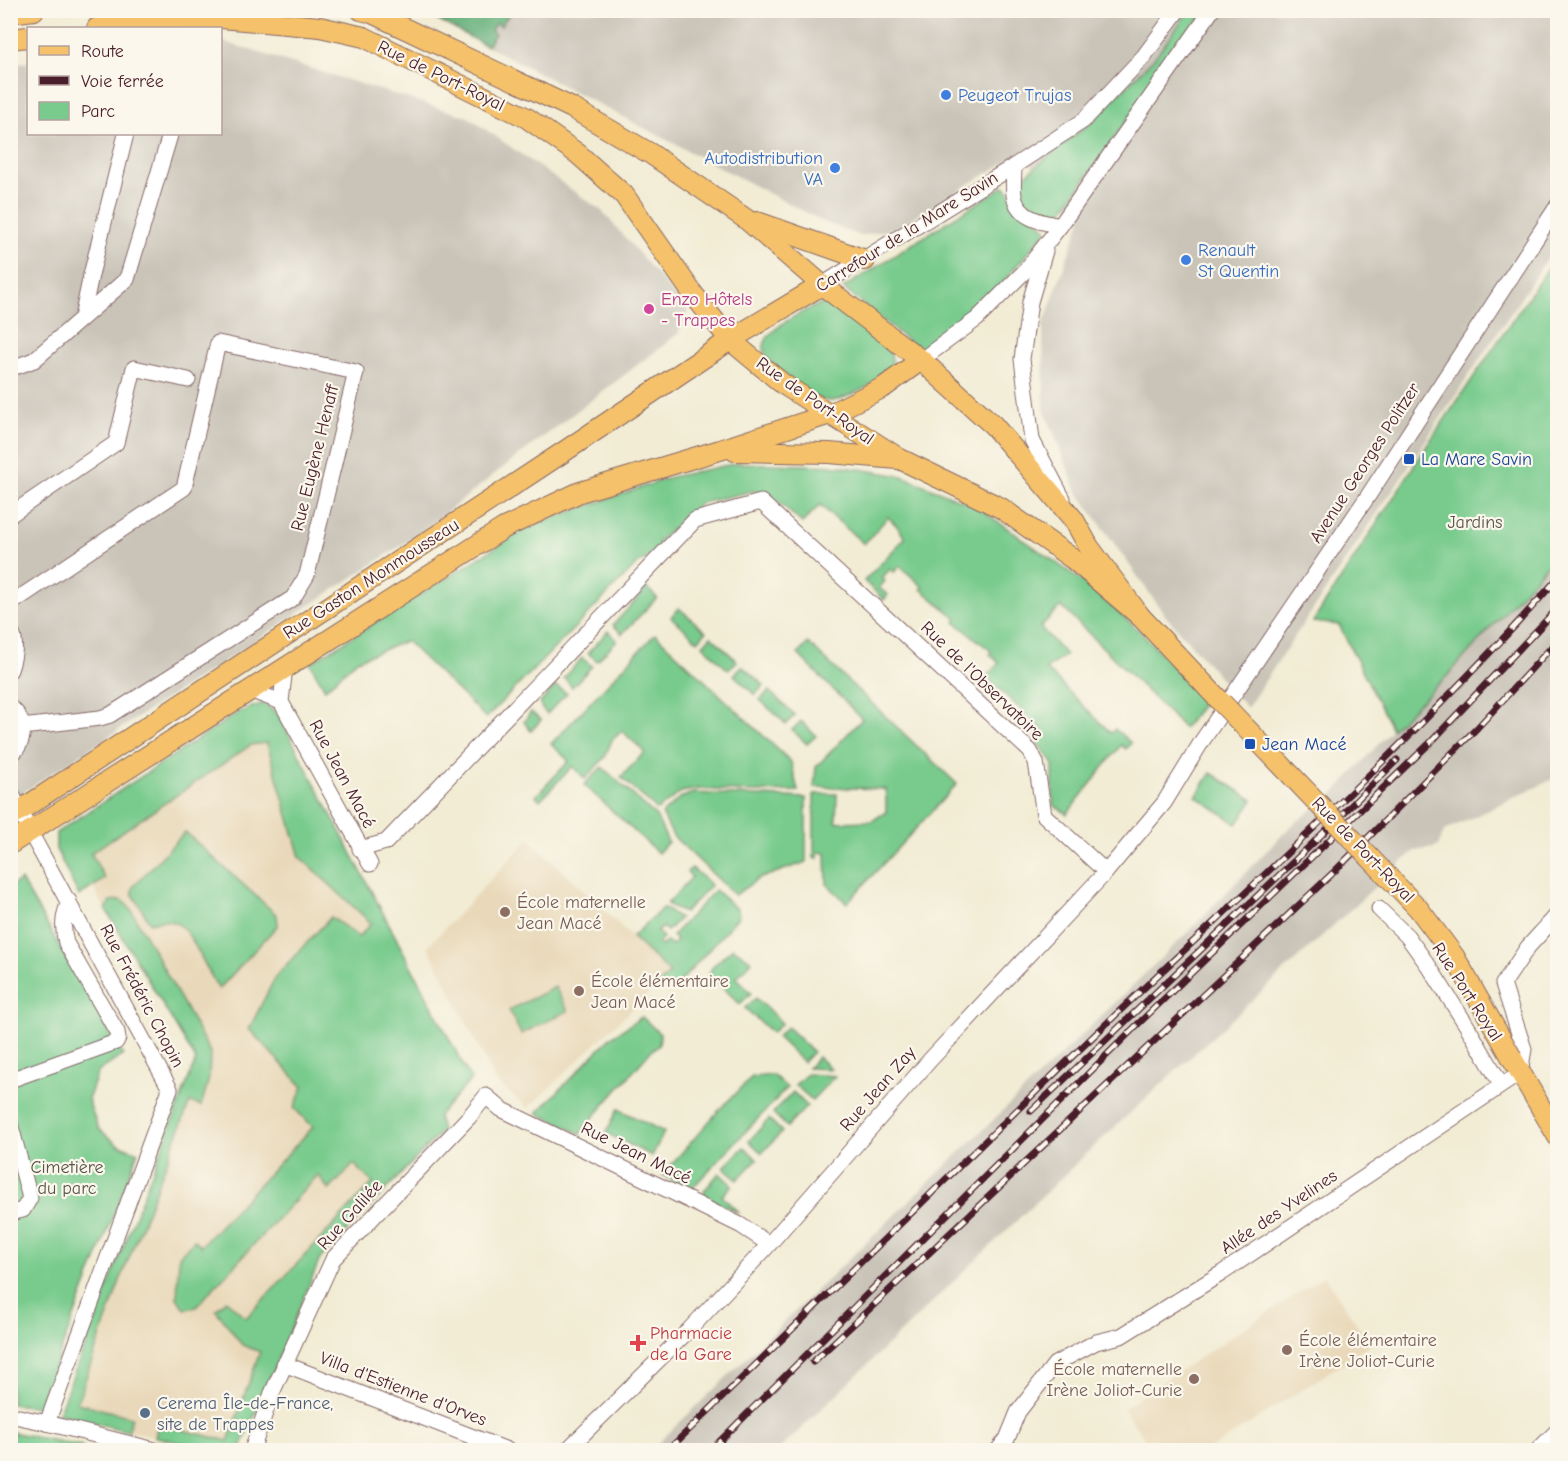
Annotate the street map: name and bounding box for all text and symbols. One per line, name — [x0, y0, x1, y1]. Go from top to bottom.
legend — [27, 27, 222, 135]
street label: Rue de Port-Royal — [374, 36, 508, 116]
text: Route — [81, 41, 124, 62]
text: Voie ferrée — [81, 71, 164, 92]
place label: Peugeot Trujas — [958, 85, 1071, 106]
marker: Peugeot Trujas — [939, 88, 953, 102]
text: Parc — [81, 101, 115, 122]
place label: Autodistribution VA — [704, 148, 823, 190]
marker: Autodistribution VA — [828, 161, 842, 175]
street label: Carrefour de la Mare Savin — [812, 167, 1002, 297]
place label: Renault St Quentin — [1198, 240, 1279, 282]
marker: Renault St Quentin — [1179, 253, 1193, 267]
place label: Enzo Hôtels - Trappes — [661, 289, 752, 331]
marker: Enzo Hôtels - Trappes — [642, 302, 656, 316]
street label: Rue de Port-Royal — [752, 353, 878, 449]
street label: Avenue Georges Politzer — [1305, 378, 1425, 547]
street label: Rue Eugène Henaff — [287, 382, 344, 533]
place label: La Mare Savin — [1421, 449, 1532, 470]
marker: La Mare Savin — [1402, 452, 1416, 466]
park label: Jardins — [1447, 512, 1503, 533]
street label: Rue Gaston Monmousseau — [279, 514, 463, 644]
street label: Rue de l'Observatoire — [916, 617, 1048, 745]
street label: Rue Jean Macé — [305, 716, 379, 832]
place label: Jean Macé — [1262, 734, 1347, 755]
marker: Jean Macé — [1243, 737, 1257, 751]
street label: Rue de Port-Royal — [1307, 793, 1419, 907]
place label: École maternelle Jean Macé — [517, 891, 646, 934]
marker: École maternelle Jean Macé — [498, 905, 512, 919]
street label: Rue Frédéric Chopin — [95, 921, 189, 1071]
street label: Rue Port Royal — [1427, 939, 1507, 1045]
place label: École élémentaire Jean Macé — [591, 970, 729, 1013]
marker: École élémentaire Jean Macé — [572, 984, 586, 998]
street label: Rue Jean Zay — [836, 1042, 921, 1136]
street label: Rue Jean Macé — [578, 1117, 694, 1189]
park label: Cimetière du parc — [30, 1157, 104, 1199]
street label: Allée des Yvelines — [1217, 1165, 1341, 1259]
street label: Rue Galilée — [313, 1176, 387, 1254]
place label: Pharmacie de la Gare — [650, 1323, 732, 1365]
place label: École élémentaire Irène Joliot-Curie — [1299, 1329, 1437, 1372]
marker: Pharmacie de la Gare — [631, 1336, 645, 1350]
marker: École élémentaire Irène Joliot-Curie — [1280, 1343, 1294, 1357]
street label: Villa d'Estienne d'Orves — [317, 1347, 489, 1431]
place label: École maternelle Irène Joliot-Curie — [1046, 1358, 1182, 1401]
marker: École maternelle Irène Joliot-Curie — [1187, 1372, 1201, 1386]
place label: Cerema Île-de-France, site de Trappes — [157, 1392, 333, 1435]
marker: Cerema Île-de-France, site de Trappes — [138, 1406, 152, 1420]

